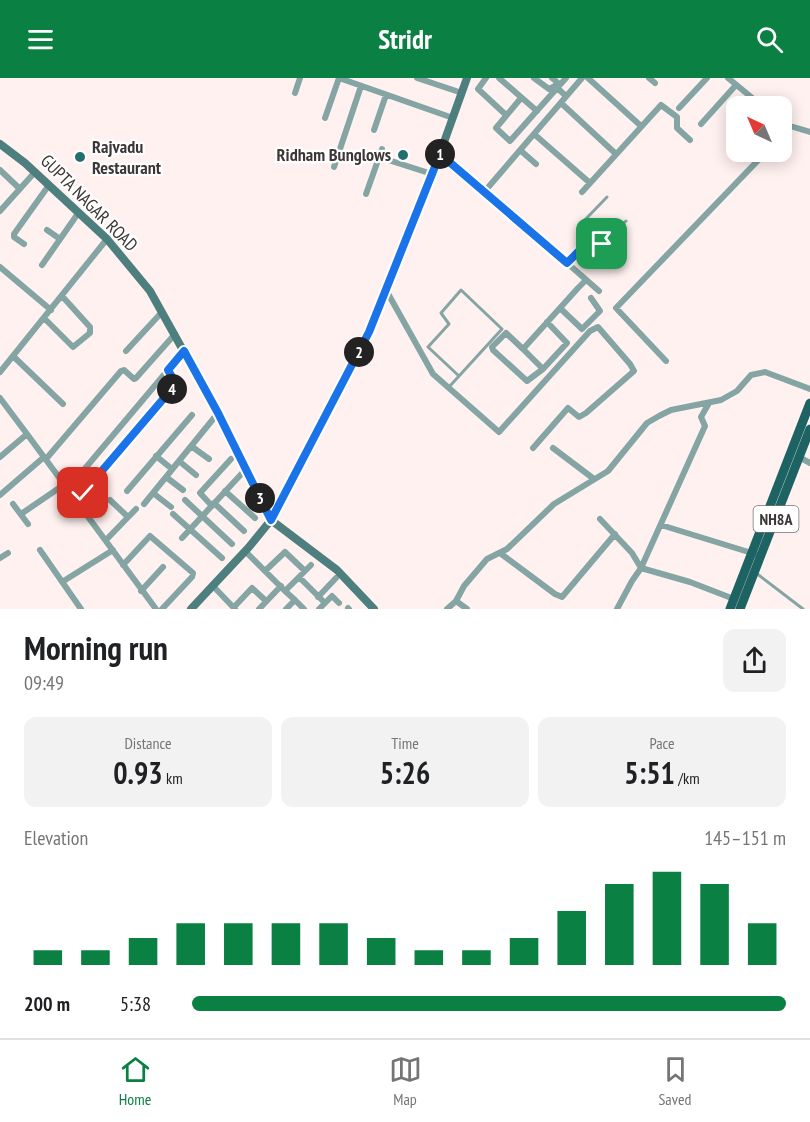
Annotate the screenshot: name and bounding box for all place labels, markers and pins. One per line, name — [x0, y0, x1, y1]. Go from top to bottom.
place label: Rajvadu Restaurant — [92, 135, 162, 179]
pin: 1 — [425, 139, 455, 169]
place label: Ridham Bunglows — [277, 143, 391, 166]
marker: Ridham Bunglows — [396, 148, 410, 162]
marker: Rajvadu Restaurant — [73, 150, 87, 164]
pin — [576, 218, 627, 269]
pin: 2 — [344, 337, 374, 367]
pin: 4 — [157, 374, 187, 404]
pin — [57, 467, 108, 518]
pin: 3 — [245, 483, 275, 513]

